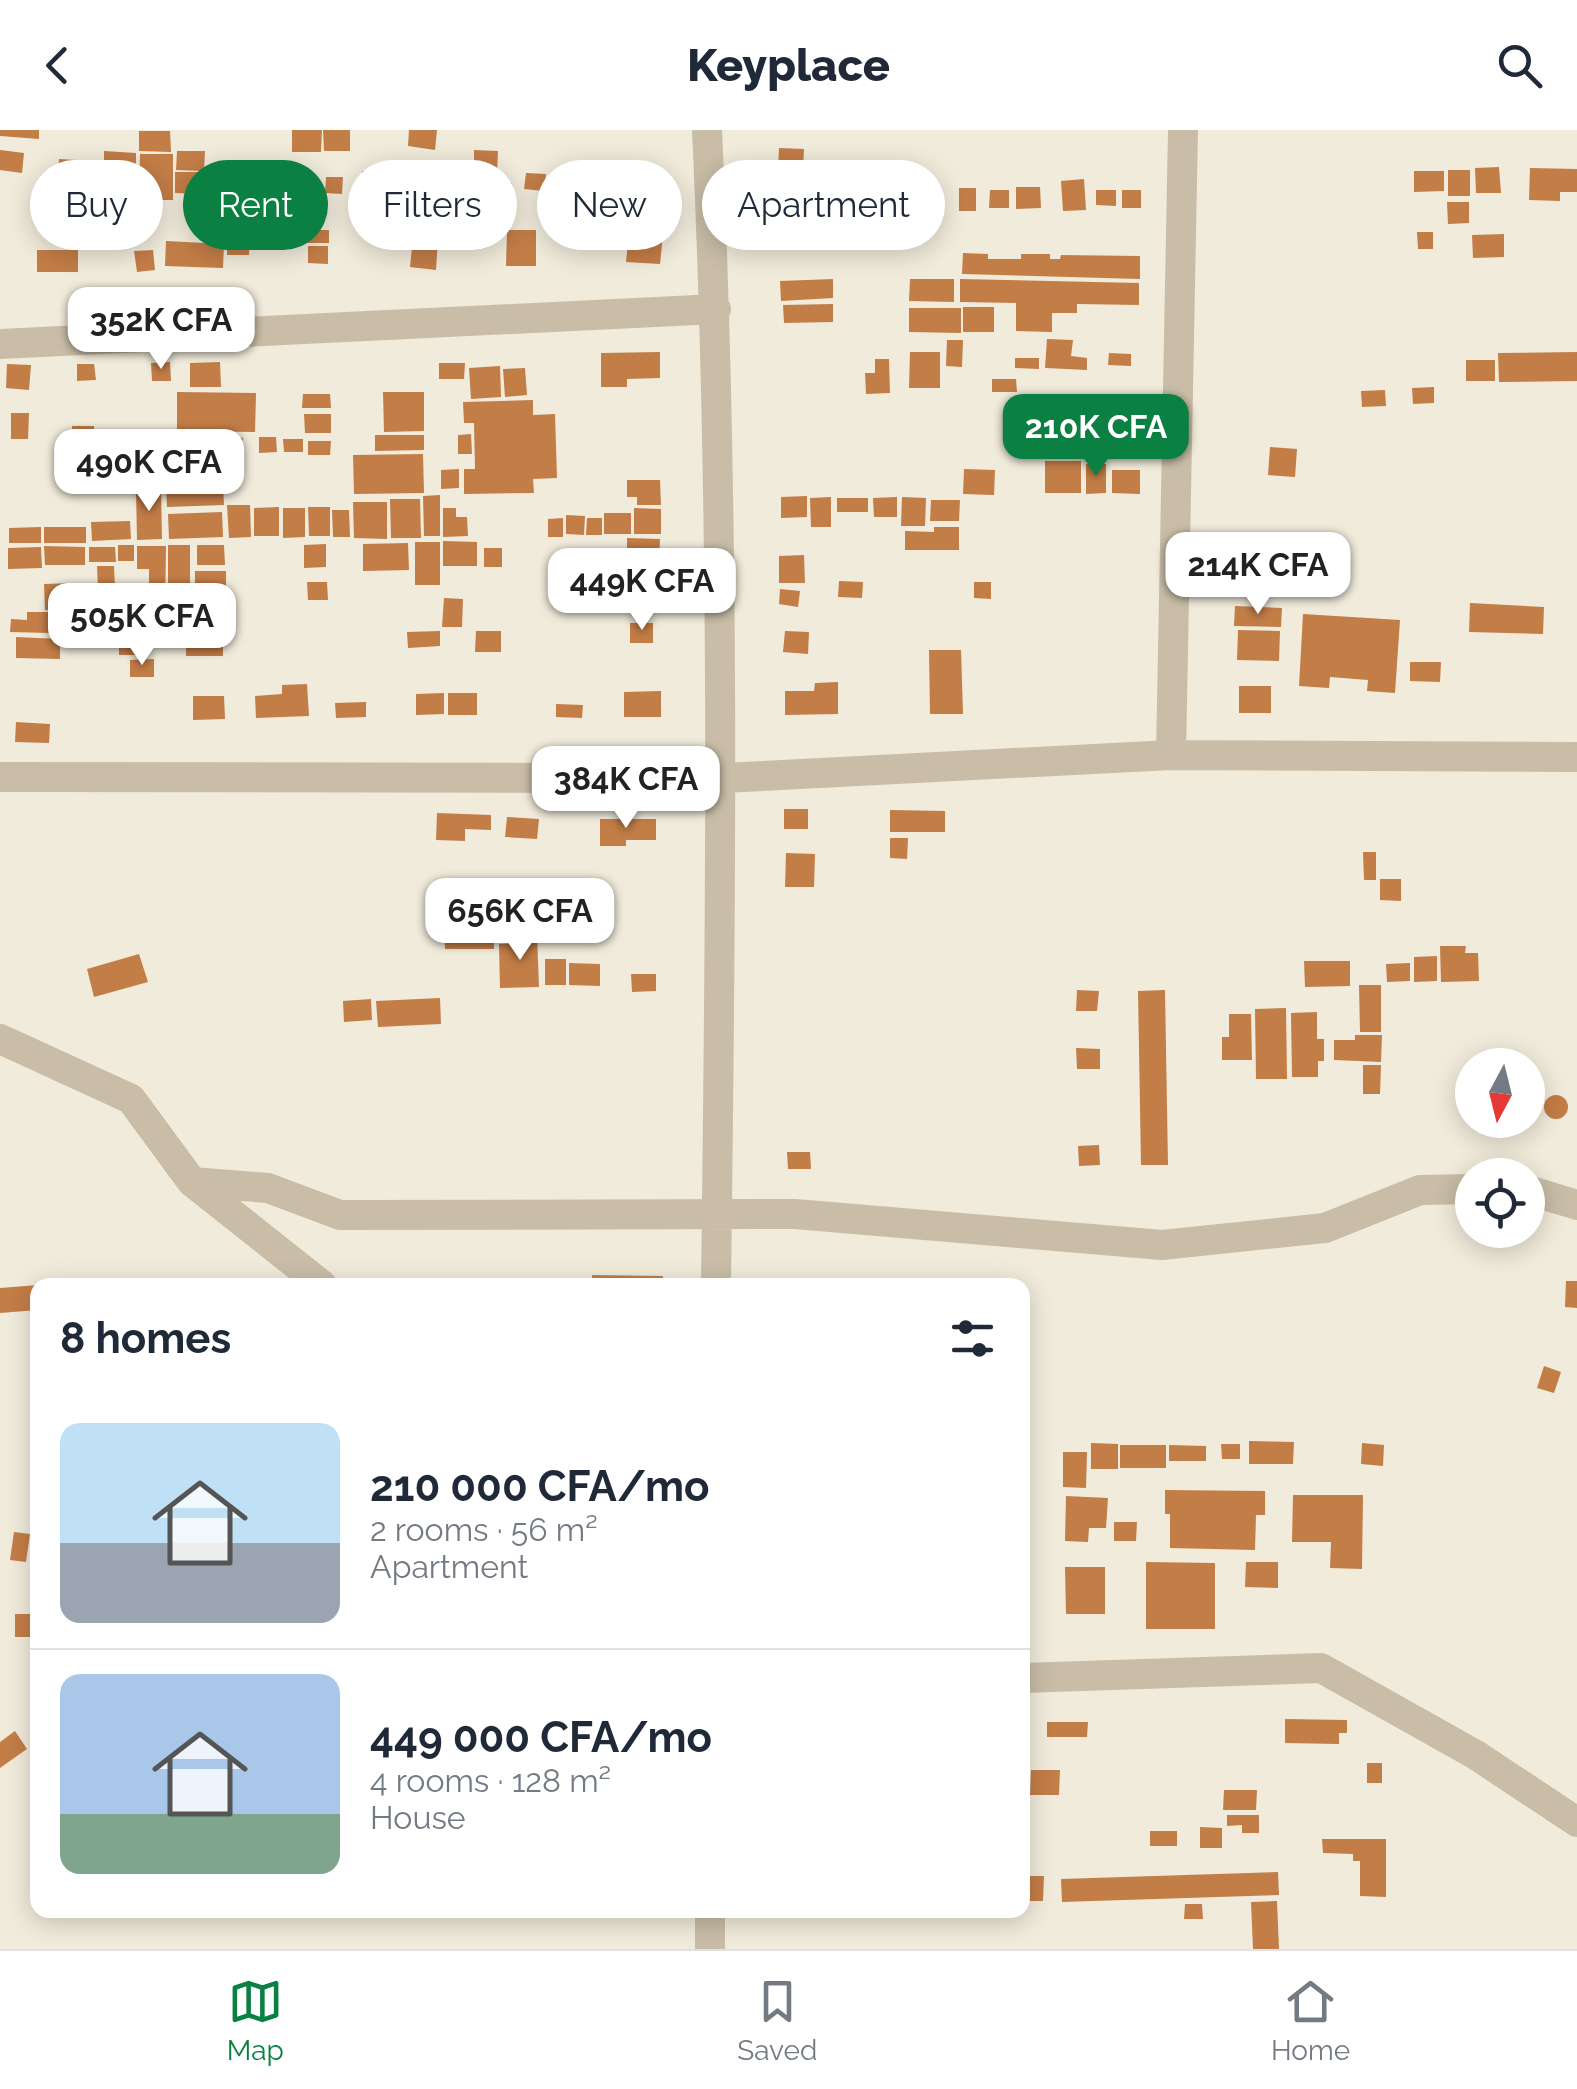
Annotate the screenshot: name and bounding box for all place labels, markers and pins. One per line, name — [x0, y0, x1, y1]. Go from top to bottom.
pin: 352K CFA — [58, 287, 264, 372]
pin: 210K CFA — [993, 394, 1199, 479]
pin: 490K CFA — [46, 429, 252, 514]
pin: 214K CFA — [1155, 532, 1361, 617]
pin: 449K CFA — [539, 548, 745, 633]
pin: 505K CFA — [39, 583, 245, 668]
pin: 384K CFA — [523, 746, 729, 831]
pin: 656K CFA — [417, 878, 623, 963]

